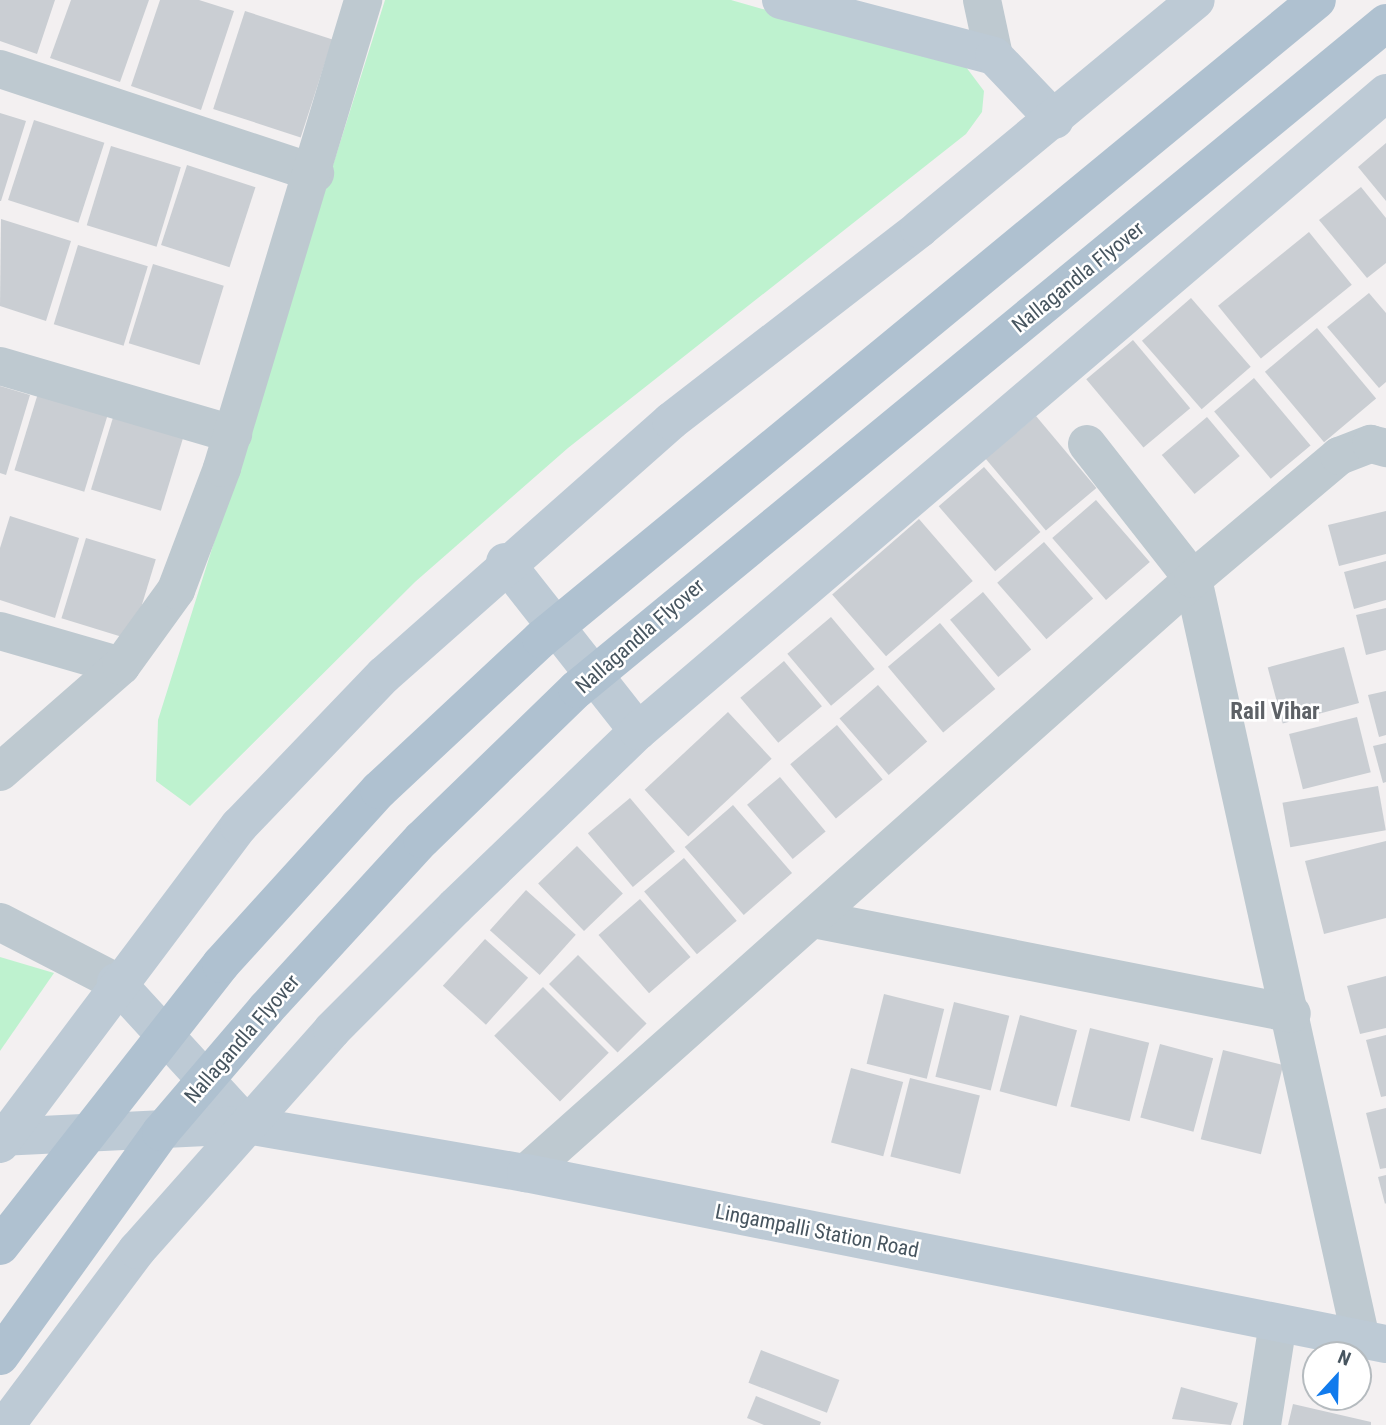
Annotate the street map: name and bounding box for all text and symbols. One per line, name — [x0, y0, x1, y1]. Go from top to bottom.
street label: Nallagandla Flyover — [1007, 216, 1149, 338]
street label: Nallagandla Flyover — [570, 573, 710, 699]
district label: Rail Vihar — [1230, 698, 1320, 726]
street label: Nallagandla Flyover — [179, 969, 305, 1109]
street label: Lingampalli Station Road — [713, 1199, 921, 1263]
north arrow — [1302, 1341, 1372, 1411]
text: N — [1335, 1345, 1354, 1371]

